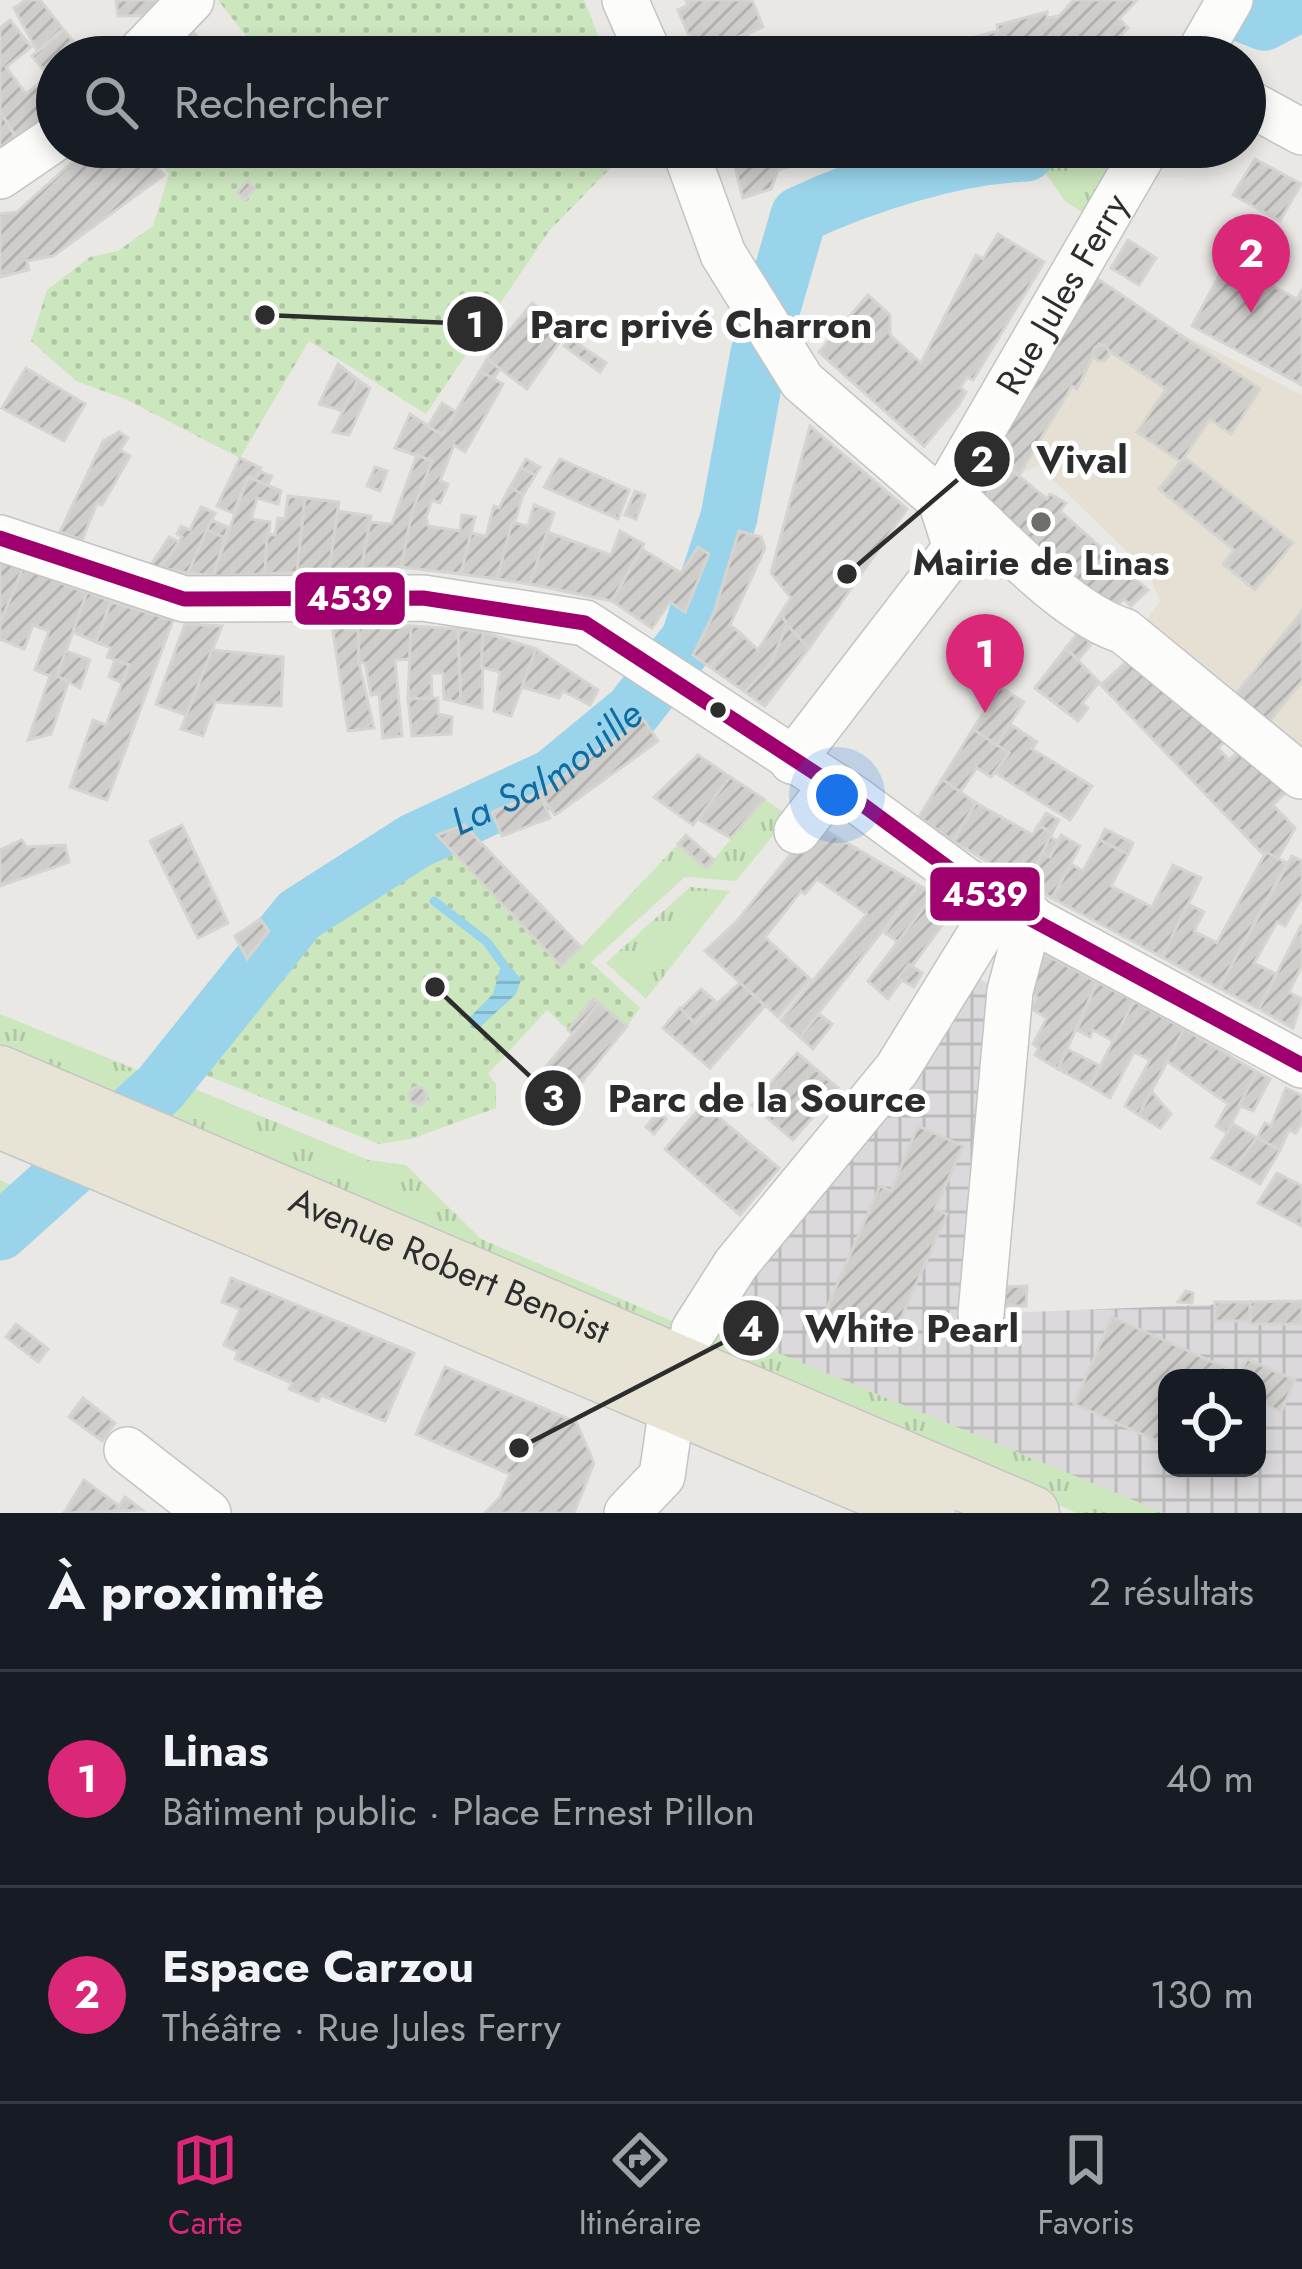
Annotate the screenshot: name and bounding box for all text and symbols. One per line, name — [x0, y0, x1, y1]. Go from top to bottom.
search box — [36, 36, 1266, 168]
icon: search — [78, 69, 144, 135]
text: Rechercher — [174, 70, 389, 135]
street label: Rue Jules Ferry — [983, 183, 1141, 404]
pin: 2 — [1212, 214, 1290, 313]
callout: Parc privé Charron — [445, 287, 896, 362]
text: Parc privé Charron — [530, 296, 872, 353]
text: 1 — [466, 298, 484, 350]
callout: Vival — [952, 422, 1151, 497]
text: Vival — [1035, 431, 1128, 488]
text: 2 — [970, 433, 994, 485]
marker: Mairie de Linas — [1028, 509, 1054, 535]
place label: Mairie de Linas — [913, 536, 1169, 588]
line badge: 4539 — [293, 570, 407, 627]
text: 4539 — [307, 575, 393, 622]
pin: 1 — [946, 614, 1024, 713]
water label: La Salmouille — [441, 686, 655, 849]
unlabelled marker — [707, 699, 729, 721]
your location — [807, 765, 867, 825]
line badge: 4539 — [928, 865, 1042, 923]
text: 4539 — [942, 871, 1028, 918]
callout: Parc de la Source — [523, 1061, 950, 1136]
text: Parc de la Source — [608, 1070, 926, 1127]
text: 3 — [542, 1072, 564, 1124]
street label: Avenue Robert Benoist — [282, 1174, 618, 1356]
callout: White Pearl — [721, 1291, 1043, 1366]
text: White Pearl — [805, 1300, 1019, 1357]
text: 4 — [738, 1302, 764, 1354]
map controls — [1158, 1369, 1266, 1477]
button: locate — [1158, 1369, 1266, 1477]
text: À proximité — [48, 1554, 324, 1628]
text: 2 résultats — [1089, 1563, 1254, 1620]
text: Linas — [162, 1718, 269, 1783]
text: 1 — [77, 1750, 97, 1807]
text: 40 m — [1166, 1750, 1254, 1807]
text: Bâtiment public · Place Ernest Pillon — [162, 1783, 755, 1840]
text: Espace Carzou — [162, 1934, 474, 1999]
text: 2 — [74, 1966, 100, 2023]
text: 130 m — [1150, 1966, 1254, 2023]
text: Théâtre · Rue Jules Ferry — [162, 1999, 561, 2056]
tab: Carte — [168, 2127, 243, 2246]
tab: Itinéraire — [579, 2127, 701, 2246]
tab: Favoris — [1037, 2127, 1134, 2246]

